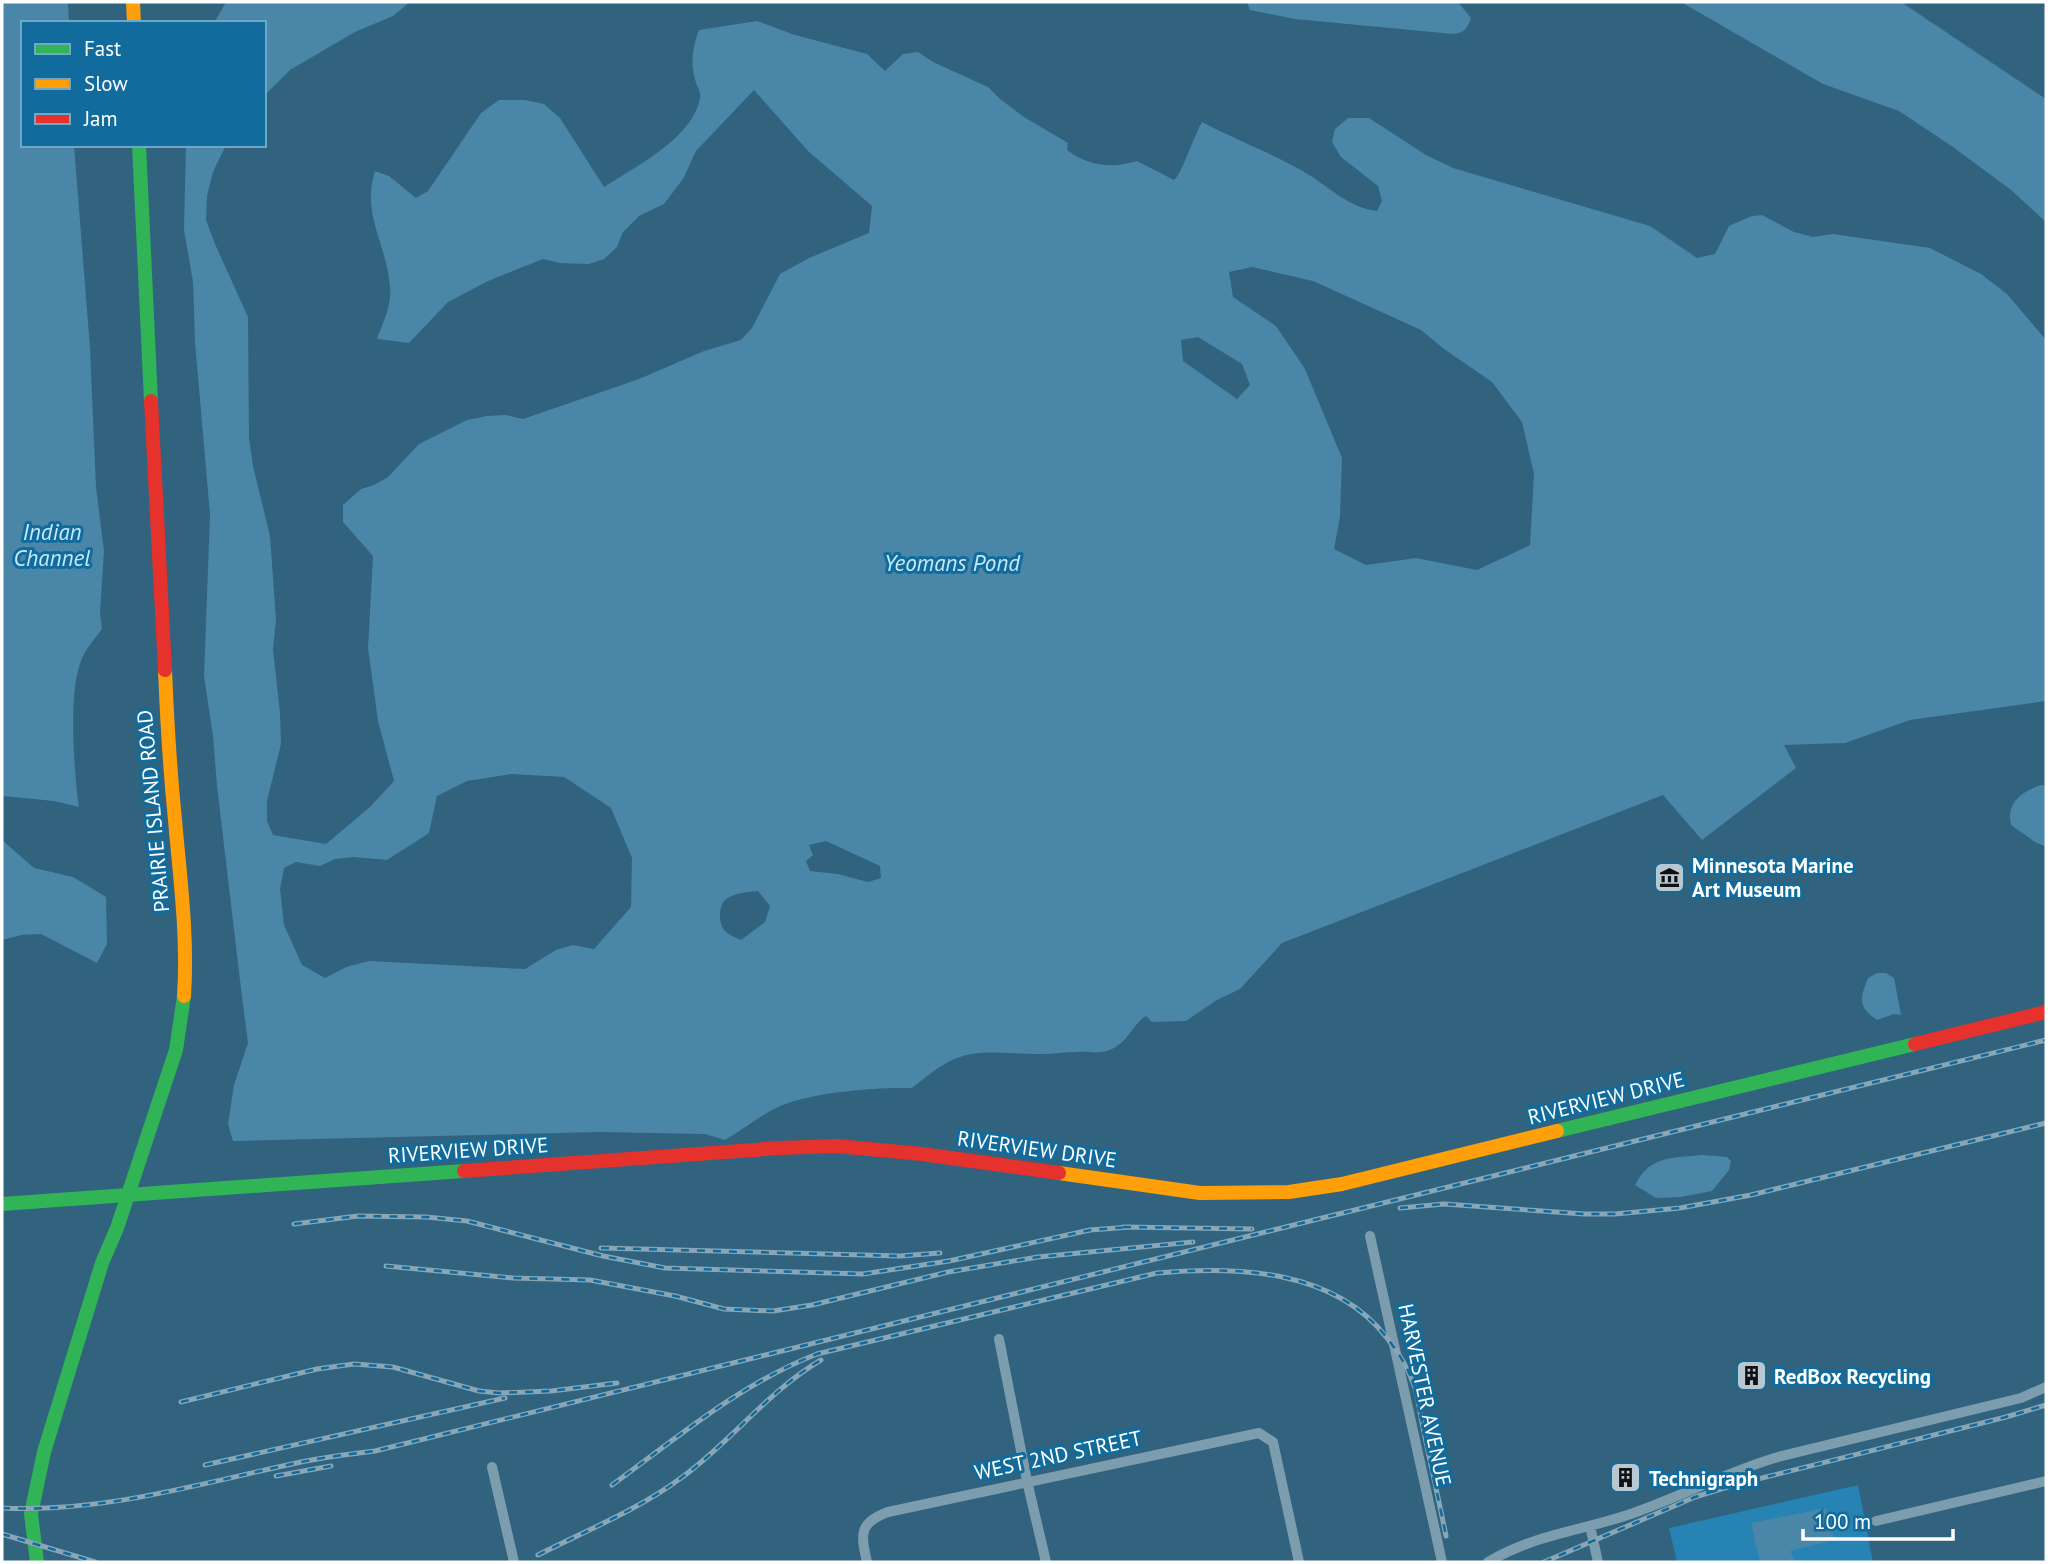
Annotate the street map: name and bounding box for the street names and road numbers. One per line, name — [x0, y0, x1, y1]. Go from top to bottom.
street label: PRAIRIE ISLAND ROAD — [131, 709, 175, 913]
street label: RIVERVIEW DRIVE — [1525, 1065, 1687, 1131]
street label: RIVERVIEW DRIVE — [956, 1124, 1118, 1174]
street label: RIVERVIEW DRIVE — [387, 1131, 549, 1169]
street label: HARVESTER AVENUE — [1392, 1301, 1458, 1489]
street label: WEST 2ND STREET — [972, 1424, 1145, 1486]

